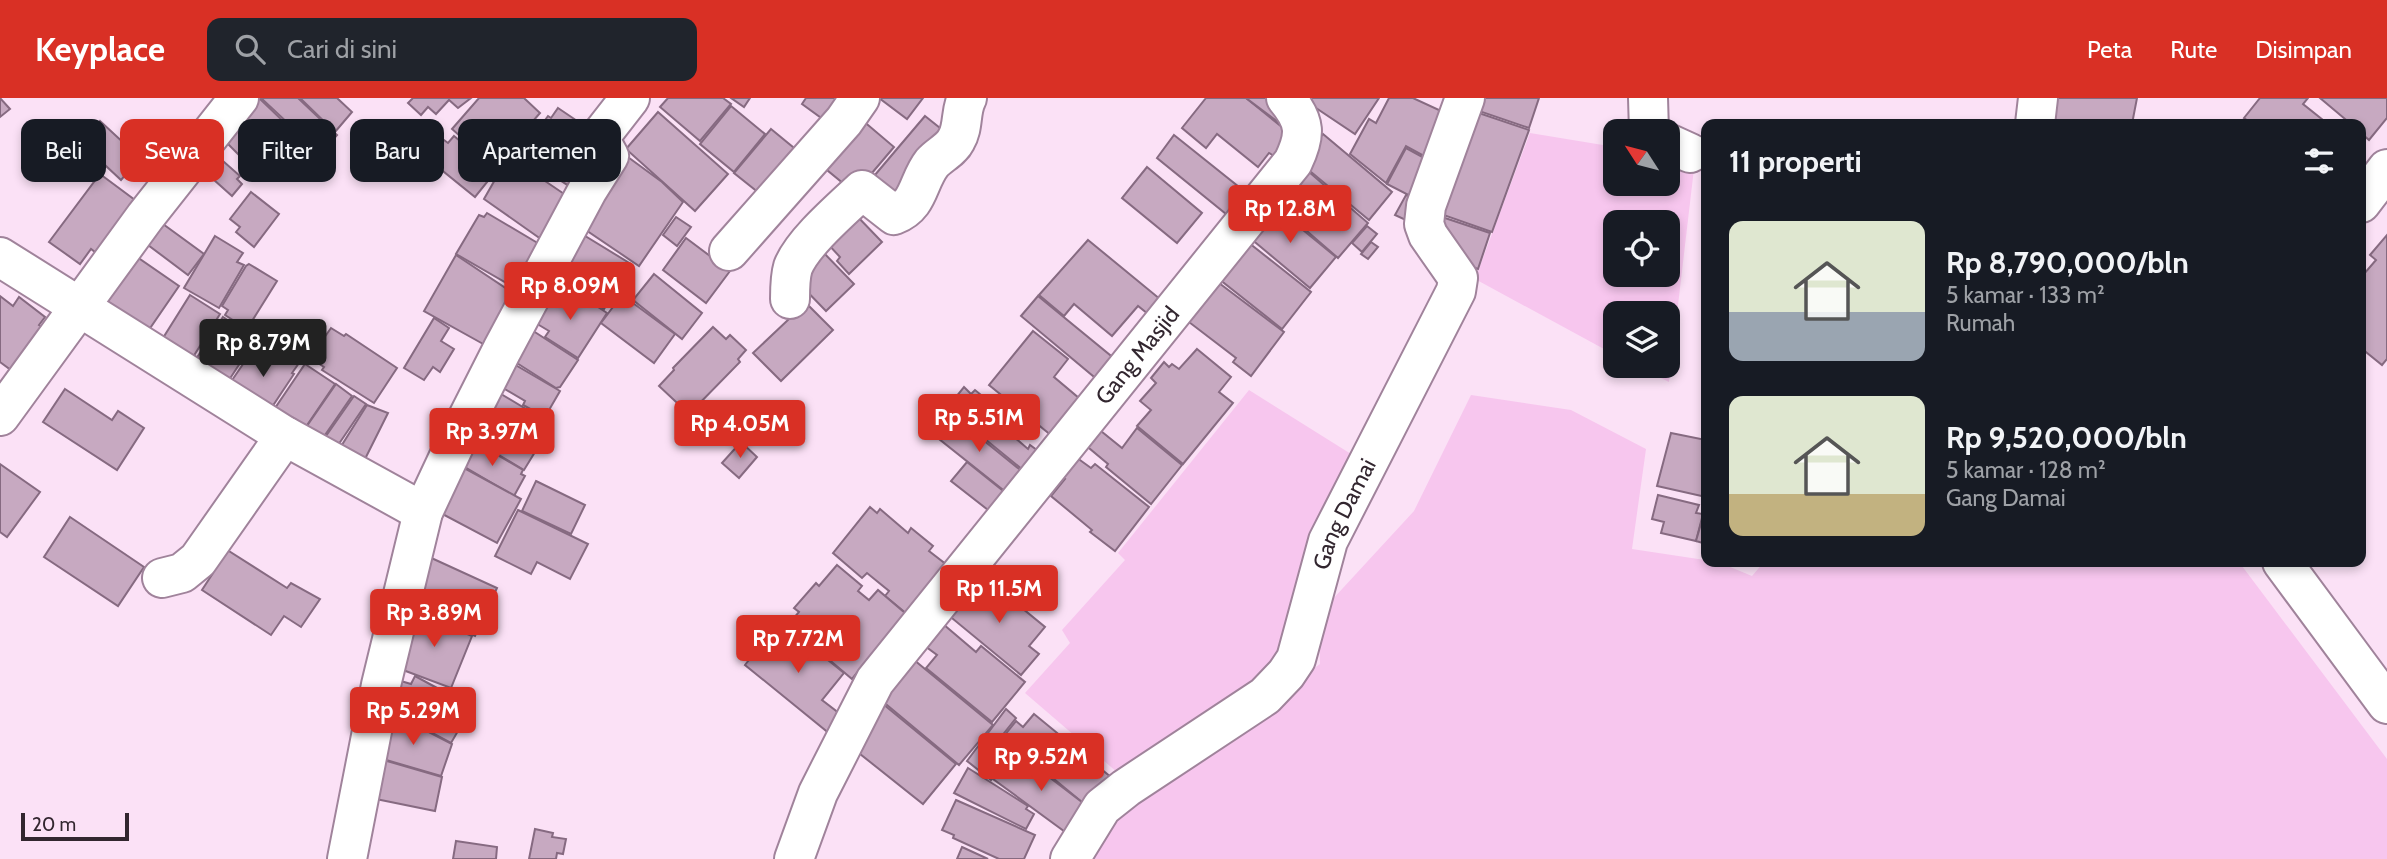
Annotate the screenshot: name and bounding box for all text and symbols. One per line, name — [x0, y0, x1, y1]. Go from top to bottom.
search box — [207, 18, 697, 81]
text: Keyplace — [35, 29, 165, 69]
icon: search — [231, 30, 269, 68]
text: Cari di sini — [287, 33, 397, 65]
text: Peta — [2087, 35, 2132, 64]
text: Rute — [2170, 35, 2217, 64]
text: Disimpan — [2255, 35, 2352, 64]
chip: Beli — [21, 119, 106, 182]
chip: Sewa — [120, 119, 224, 182]
chip: Filter — [238, 119, 336, 182]
chip: Baru — [350, 119, 444, 182]
chip: Apartemen — [458, 119, 621, 182]
north arrow — [1603, 119, 1680, 196]
map controls — [1603, 119, 1680, 378]
icon: filters — [2300, 142, 2338, 180]
text: 11 properti — [1729, 143, 1862, 180]
pin: Rp 12.8M — [1218, 186, 1362, 245]
text: Rp 12.8M — [1244, 194, 1336, 222]
button: locate — [1603, 210, 1680, 287]
text: Rp 8,790,000/bln — [1946, 244, 2189, 281]
icon: home — [1785, 249, 1869, 333]
pin: Rp 8.09M — [498, 262, 642, 322]
text: Rp 8.09M — [520, 271, 620, 299]
text: 5 kamar · 133 m² — [1946, 281, 2105, 309]
street label: Gang Masjid — [1089, 301, 1185, 410]
button: layers — [1603, 301, 1680, 378]
text: Rumah — [1946, 309, 2015, 337]
pin: Rp 8.79M — [191, 320, 335, 379]
text: Rp 8.79M — [215, 328, 311, 356]
pin: Rp 5.51M — [907, 394, 1051, 454]
pin: Rp 4.05M — [668, 400, 812, 460]
text: Rp 5.51M — [934, 403, 1024, 431]
pin: Rp 3.97M — [420, 408, 564, 468]
text: Rp 4.05M — [690, 409, 790, 437]
text: Rp 3.97M — [445, 417, 539, 445]
text: Rp 9,520,000/bln — [1946, 419, 2187, 456]
icon: home — [1785, 424, 1869, 508]
street label: Gang Damai — [1307, 454, 1382, 573]
text: 5 kamar · 128 m² — [1946, 456, 2106, 484]
text: Gang Damai — [1946, 484, 2066, 512]
pin: Rp 11.5M — [927, 566, 1071, 625]
text: Rp 11.5M — [956, 574, 1042, 602]
pin: Rp 3.89M — [362, 589, 506, 649]
text: Rp 3.89M — [386, 598, 482, 626]
pin: Rp 7.72M — [726, 616, 870, 675]
text: Rp 7.72M — [752, 624, 844, 652]
pin: Rp 5.29M — [341, 688, 485, 747]
text: Rp 5.29M — [366, 696, 460, 724]
pin: Rp 9.52M — [969, 734, 1113, 793]
text: Rp 9.52M — [994, 742, 1088, 770]
scale bar — [21, 810, 130, 842]
text: 20 m — [32, 813, 76, 836]

